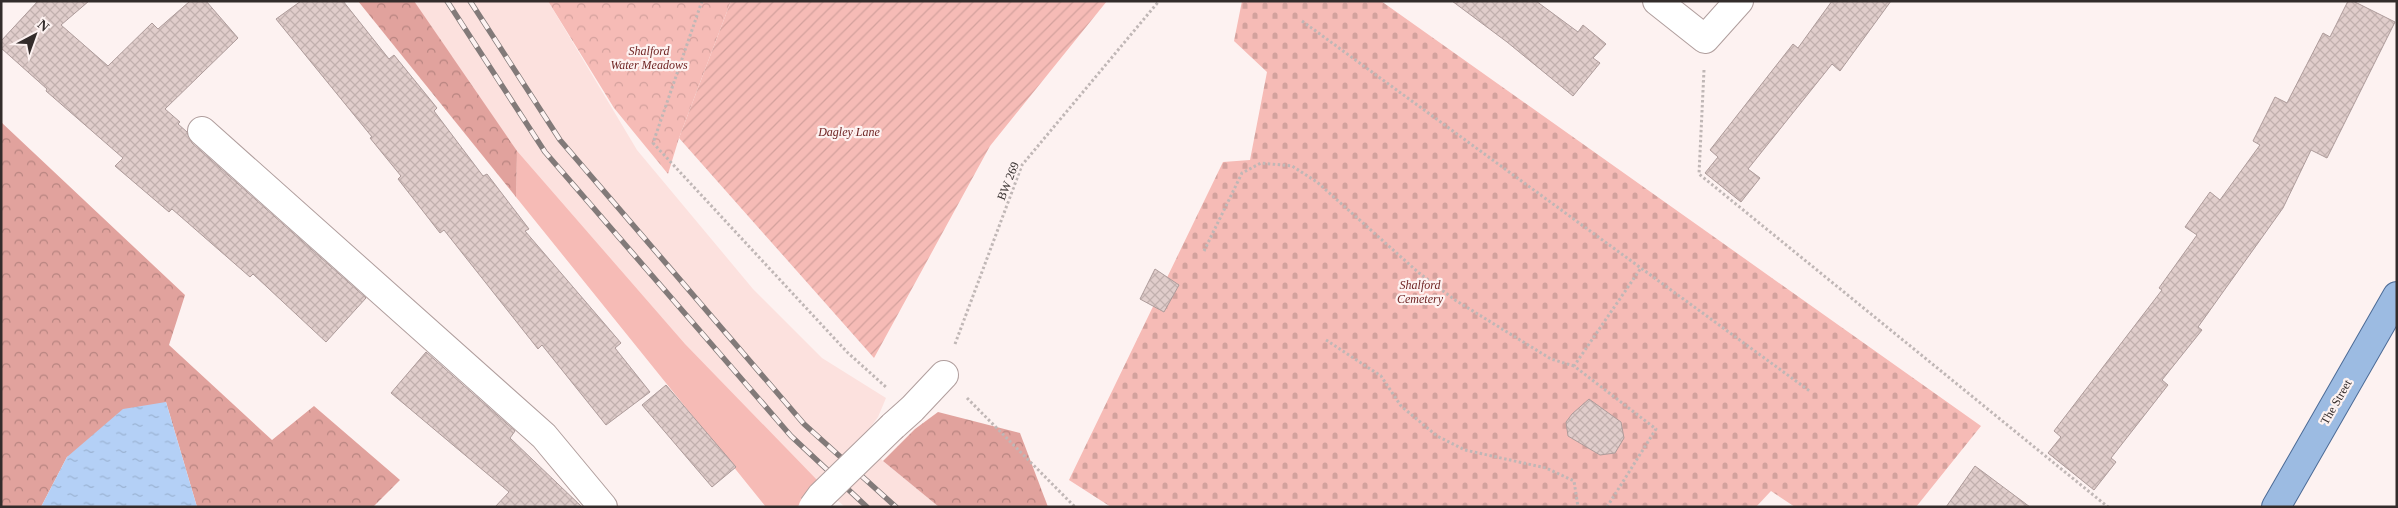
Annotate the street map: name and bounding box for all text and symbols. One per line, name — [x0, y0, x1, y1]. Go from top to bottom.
north arrow — [10, 10, 60, 60]
text: N — [34, 17, 52, 35]
park label: Shalford Water Meadows — [610, 44, 688, 72]
park label: Dagley Lane — [817, 125, 880, 139]
street label: BW 269 — [994, 160, 1022, 202]
park label: Shalford Cemetery — [1397, 278, 1444, 306]
street label: The Street — [2318, 376, 2355, 427]

